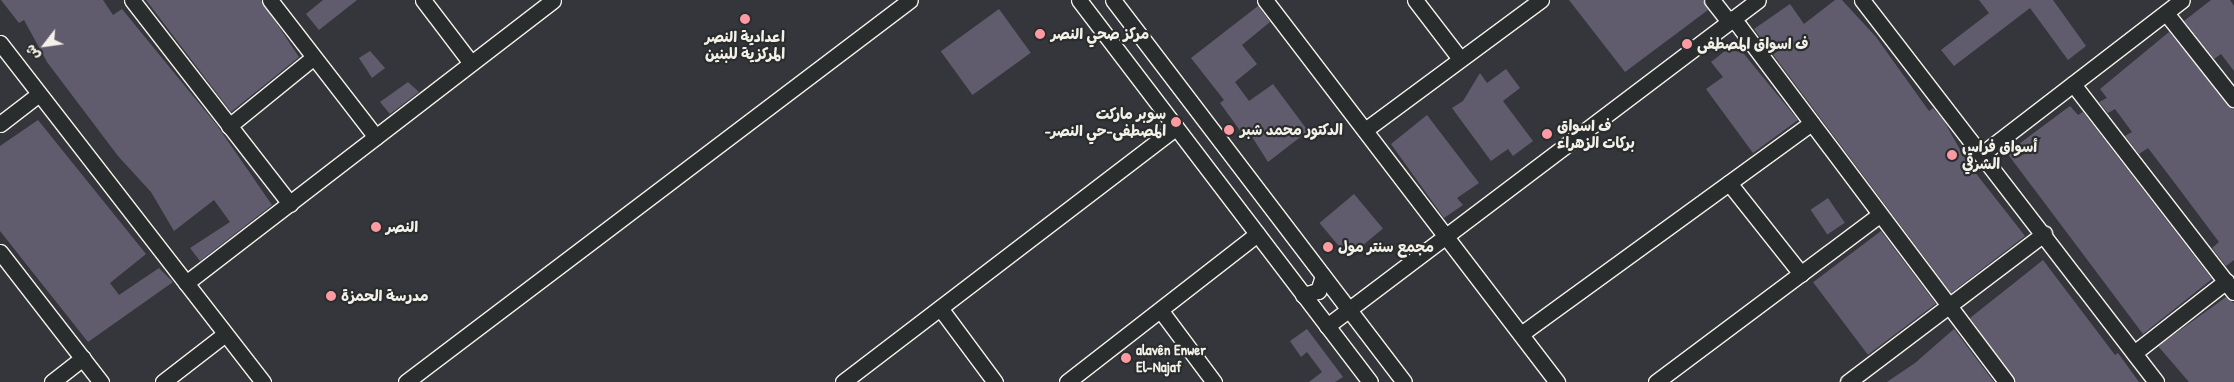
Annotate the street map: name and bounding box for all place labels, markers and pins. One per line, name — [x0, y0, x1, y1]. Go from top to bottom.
marker: اعدادية النصر المركزية للبنين — [739, 13, 751, 25]
place label: مركز صحي النصر — [1051, 25, 1149, 43]
place label: اعدادية النصر المركزية للبنين — [705, 27, 785, 62]
marker: مركز صحي النصر — [1033, 27, 1047, 41]
place label: ف اسواق المصطفى — [1697, 35, 1808, 53]
marker: ف اسواق المصطفى — [1681, 38, 1693, 50]
place label: سوبر ماركت -المصطفى-حي النصر — [1045, 104, 1166, 139]
marker: سوبر ماركت -المصطفى-حي النصر — [1170, 116, 1182, 128]
place label: ف اسواق بركات الزهراء — [1557, 116, 1635, 151]
place label: الدكتور محمد شبر — [1240, 121, 1343, 139]
marker: الدكتور محمد شبر — [1222, 123, 1236, 137]
marker: ف اسواق بركات الزهراء — [1541, 128, 1553, 140]
place label: أسواق فراس الشرقي — [1962, 137, 2037, 172]
marker: أسواق فراس الشرقي — [1946, 149, 1958, 161]
place label: النصر — [386, 218, 418, 236]
marker: النصر — [370, 221, 382, 233]
place label: مجمع سنتر مول — [1338, 238, 1434, 256]
marker: مجمع سنتر مول — [1322, 241, 1334, 253]
place label: مدرسة الحمزة — [341, 287, 429, 305]
marker: مدرسة الحمزة — [325, 290, 337, 302]
place label: alavên Enwer El-Najaf — [1136, 340, 1206, 375]
marker: alavên Enwer El-Najaf — [1120, 352, 1132, 364]

